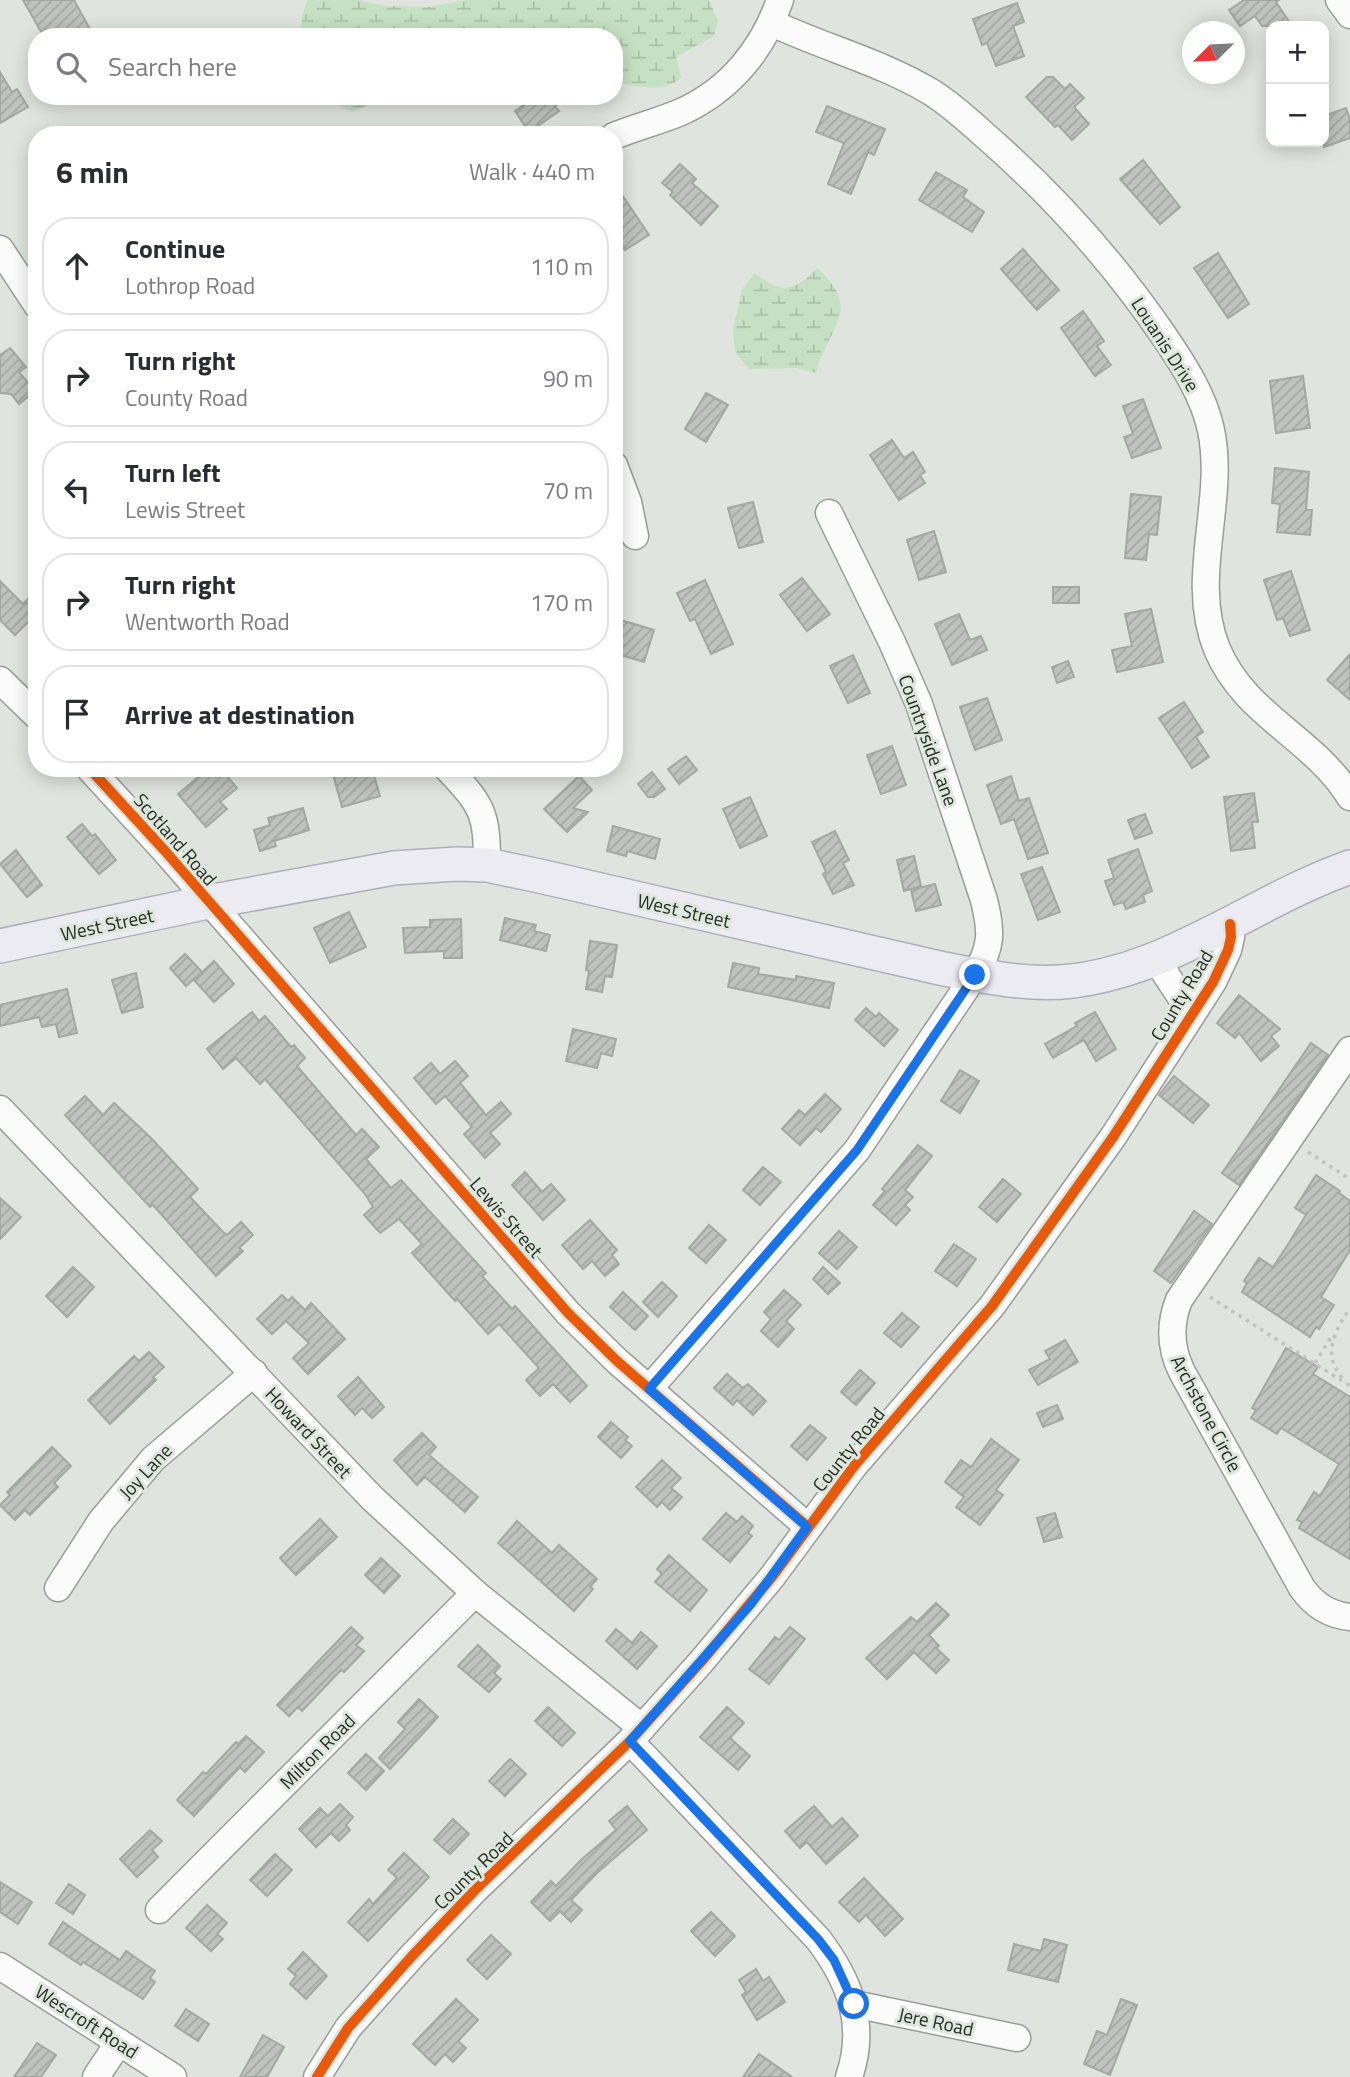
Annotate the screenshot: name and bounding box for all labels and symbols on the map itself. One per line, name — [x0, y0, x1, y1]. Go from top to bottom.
north arrow — [1182, 21, 1245, 84]
street label: Louanis Drive — [1125, 291, 1207, 397]
street label: Countryside Lane — [892, 670, 966, 810]
street label: Scotland Road — [127, 786, 225, 892]
street label: West Street — [635, 885, 734, 935]
street label: West Street — [58, 900, 157, 948]
street label: County Road — [1142, 944, 1220, 1046]
route end — [959, 959, 990, 990]
street label: Lewis Street — [464, 1170, 551, 1264]
street label: Archstone Circle — [1164, 1349, 1250, 1477]
street label: Howard Street — [259, 1380, 359, 1485]
street label: County Road — [805, 1400, 891, 1498]
street label: Joy Lane — [112, 1437, 178, 1505]
street label: Milton Road — [273, 1707, 361, 1795]
street label: County Road — [426, 1824, 520, 1916]
street label: Wescroft Road — [30, 1977, 144, 2065]
route start — [838, 1988, 869, 2019]
street label: Jere Road — [896, 1999, 976, 2043]

